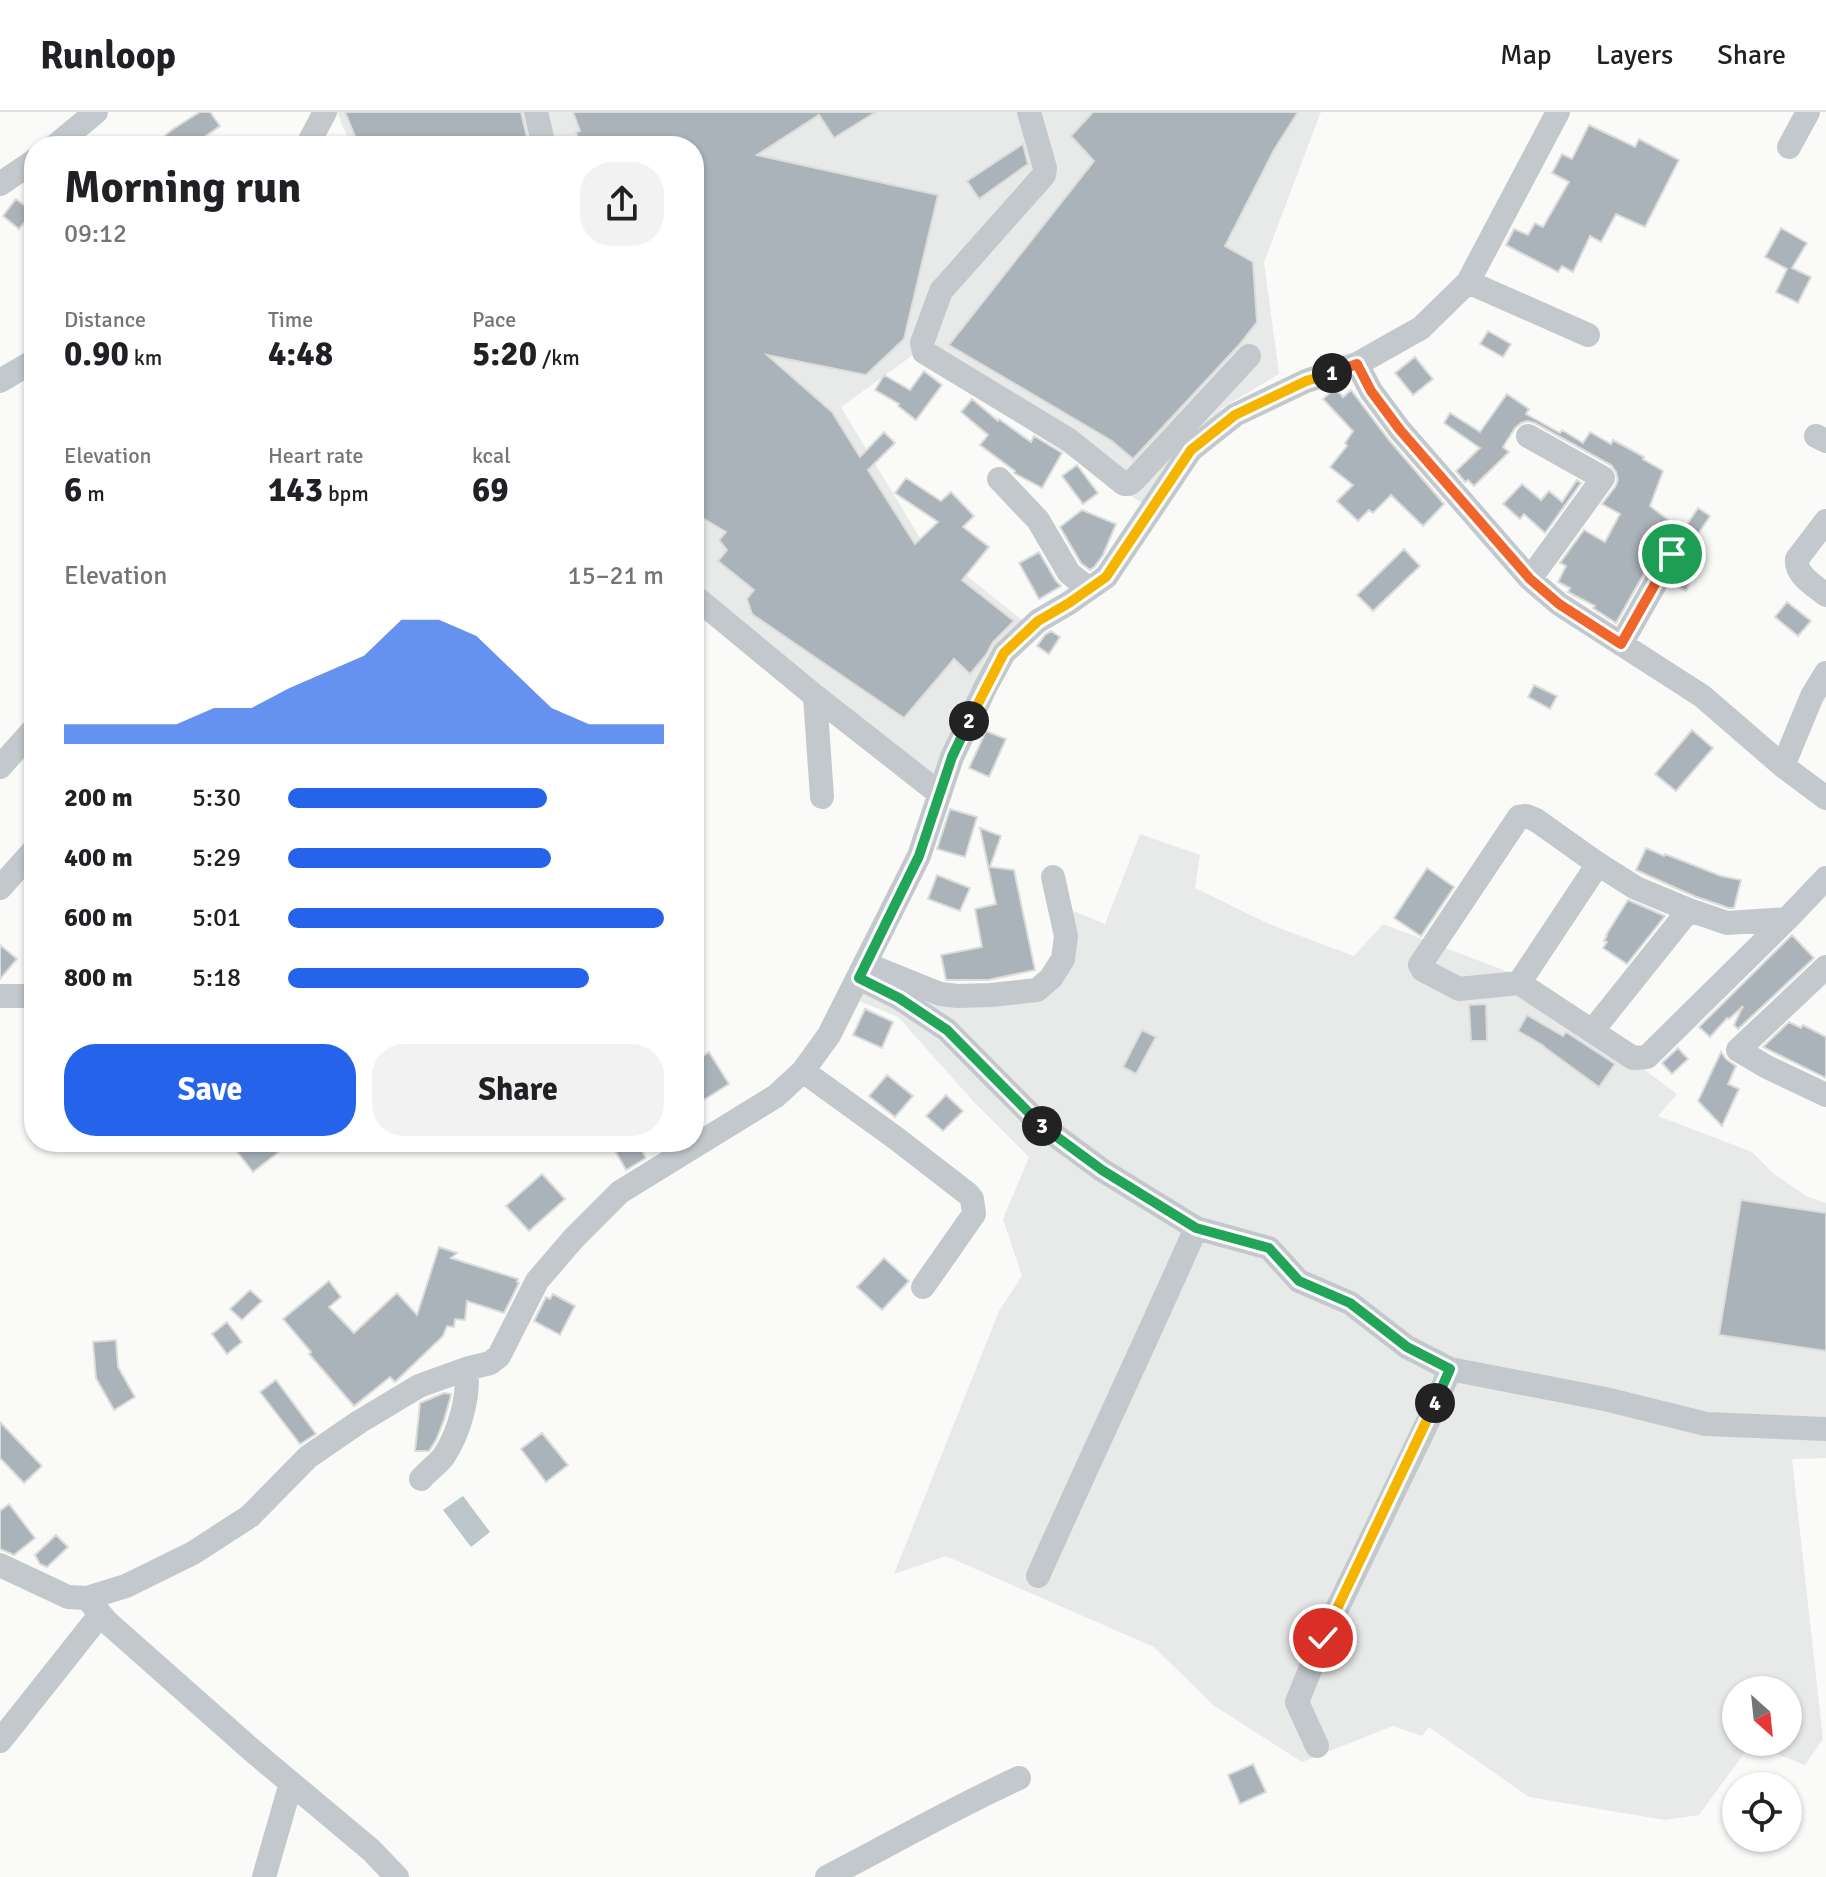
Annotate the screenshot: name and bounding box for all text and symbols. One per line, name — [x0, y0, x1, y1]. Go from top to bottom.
text: Runloop — [40, 32, 176, 79]
text: Map — [1500, 38, 1552, 72]
text: Layers — [1596, 38, 1673, 72]
text: Share — [1717, 38, 1786, 72]
text: Morning run — [64, 161, 301, 215]
button: share — [580, 162, 664, 246]
text: 09:12 — [64, 218, 127, 250]
text: Distance — [64, 306, 146, 333]
text: Time — [268, 306, 313, 333]
text: Pace — [472, 306, 516, 333]
text: 0.90 — [64, 333, 129, 375]
text: 4:48 — [268, 333, 333, 375]
text: 5:20 — [472, 333, 537, 375]
text: km — [129, 344, 162, 371]
text: /km — [537, 344, 580, 371]
pin: 1 — [1312, 353, 1352, 393]
text: 1 — [1326, 359, 1338, 386]
text: Elevation — [64, 442, 152, 469]
text: Heart rate — [268, 442, 363, 469]
text: kcal — [472, 442, 511, 469]
text: 6 — [64, 469, 82, 511]
text: 143 — [268, 469, 323, 511]
text: 69 — [472, 469, 509, 511]
text: m — [82, 480, 105, 507]
text: bpm — [323, 480, 369, 507]
pin — [1638, 520, 1706, 588]
icon: arrive — [1650, 532, 1694, 576]
text: Elevation — [64, 560, 168, 592]
text: 15–21 m — [568, 560, 664, 592]
pin: 2 — [949, 701, 989, 741]
text: 2 — [963, 707, 975, 734]
text: 200 m — [64, 782, 133, 814]
text: 5:30 — [192, 782, 241, 814]
text: 400 m — [64, 842, 133, 874]
text: 5:29 — [192, 842, 241, 874]
text: 600 m — [64, 902, 133, 934]
text: 5:01 — [192, 902, 241, 934]
text: 800 m — [64, 962, 133, 994]
text: 5:18 — [192, 962, 241, 994]
button: Save — [64, 1044, 356, 1136]
button: Share — [372, 1044, 664, 1136]
pin: 3 — [1022, 1106, 1062, 1146]
text: 3 — [1036, 1112, 1048, 1139]
pin: 4 — [1415, 1383, 1455, 1423]
text: 4 — [1429, 1389, 1441, 1416]
pin — [1289, 1604, 1357, 1672]
icon: check — [1301, 1616, 1345, 1660]
north arrow — [1722, 1676, 1802, 1756]
map controls — [1722, 1676, 1802, 1852]
button: locate — [1722, 1772, 1802, 1852]

